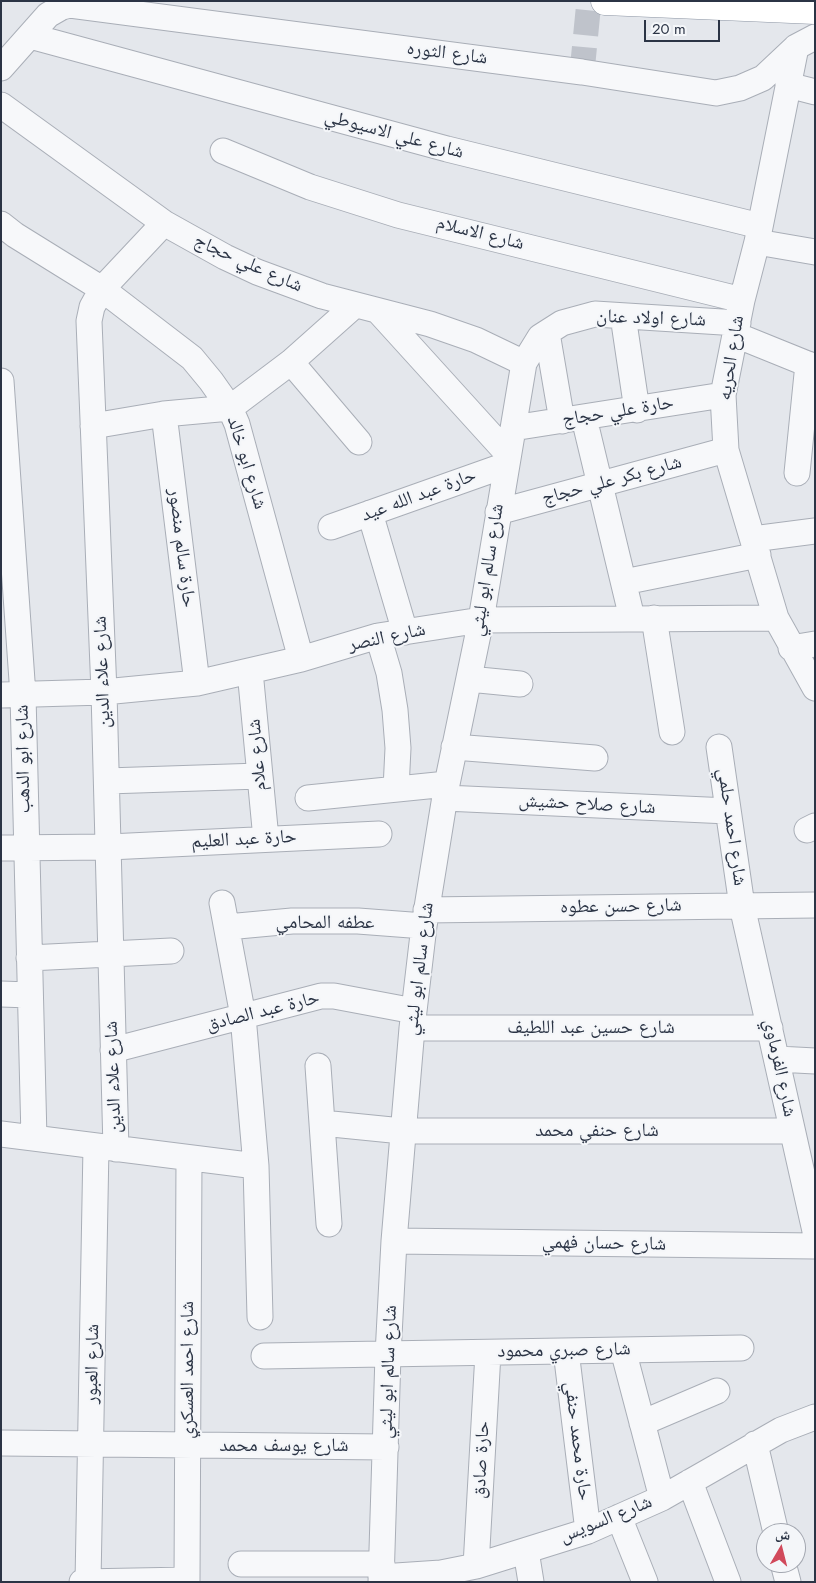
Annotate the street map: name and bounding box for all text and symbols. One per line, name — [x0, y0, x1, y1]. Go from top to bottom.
scale bar — [646, 10, 722, 42]
text: 20 m — [652, 18, 686, 40]
street label: شارع الثوره — [405, 38, 489, 70]
street label: شارع علي الاسيوطي — [322, 105, 466, 165]
street label: شارع الاسلام — [434, 212, 526, 256]
street label: شارع علي حجاج — [190, 230, 306, 298]
street label: شارع اولاد عنان — [596, 306, 706, 332]
street label: شارع الحريه — [714, 314, 750, 402]
street label: حارة علي حجاج — [561, 392, 675, 432]
street label: شارع ابو خالد — [221, 414, 271, 512]
street label: شارع بكر علي حجاج — [540, 451, 684, 511]
street label: حارة عبد الله عيد — [359, 465, 479, 527]
street label: حارة سالم منصور — [162, 487, 200, 609]
street label: شارع سالم ابو ليثي — [466, 502, 510, 638]
street label: شارع علاء الدين — [90, 616, 116, 728]
street label: شارع النصر — [346, 619, 428, 657]
street label: شارع ابو الدهب — [12, 704, 36, 814]
street label: شارع علام — [243, 718, 273, 792]
street label: شارع احمد حلمي — [711, 767, 751, 887]
street label: شارع صلاح حشيش — [518, 790, 656, 820]
street label: حارة عبد العليم — [191, 826, 297, 854]
street label: شارع حسن عطوه — [560, 895, 682, 919]
street label: شارع سالم ابو ليثي — [401, 901, 439, 1037]
street label: عطفه المحامي — [276, 912, 374, 934]
street label: حارة عبد الصادق — [204, 987, 322, 1037]
street label: شارع حسين عبد اللطيف — [507, 1017, 675, 1039]
street label: شارع الفرماوي — [758, 1017, 800, 1119]
street label: شارع علاء الدين — [101, 1021, 127, 1133]
street label: شارع حنفي محمد — [535, 1120, 659, 1142]
street label: شارع حسان فهمي — [542, 1232, 666, 1256]
street label: شارع احمد العسكري — [177, 1301, 199, 1439]
street label: شارع سالم ابو ليثي — [375, 1305, 403, 1439]
street label: شارع العبور — [81, 1324, 105, 1404]
street label: شارع صبري محمود — [497, 1338, 631, 1364]
street label: حارة محمد حنفي — [558, 1380, 596, 1502]
street label: حارة صادق — [469, 1421, 495, 1499]
street label: شارع يوسف محمد — [219, 1435, 349, 1457]
street label: شارع السويس — [556, 1491, 656, 1549]
north arrow — [756, 1523, 806, 1573]
text: ش — [774, 1523, 792, 1545]

